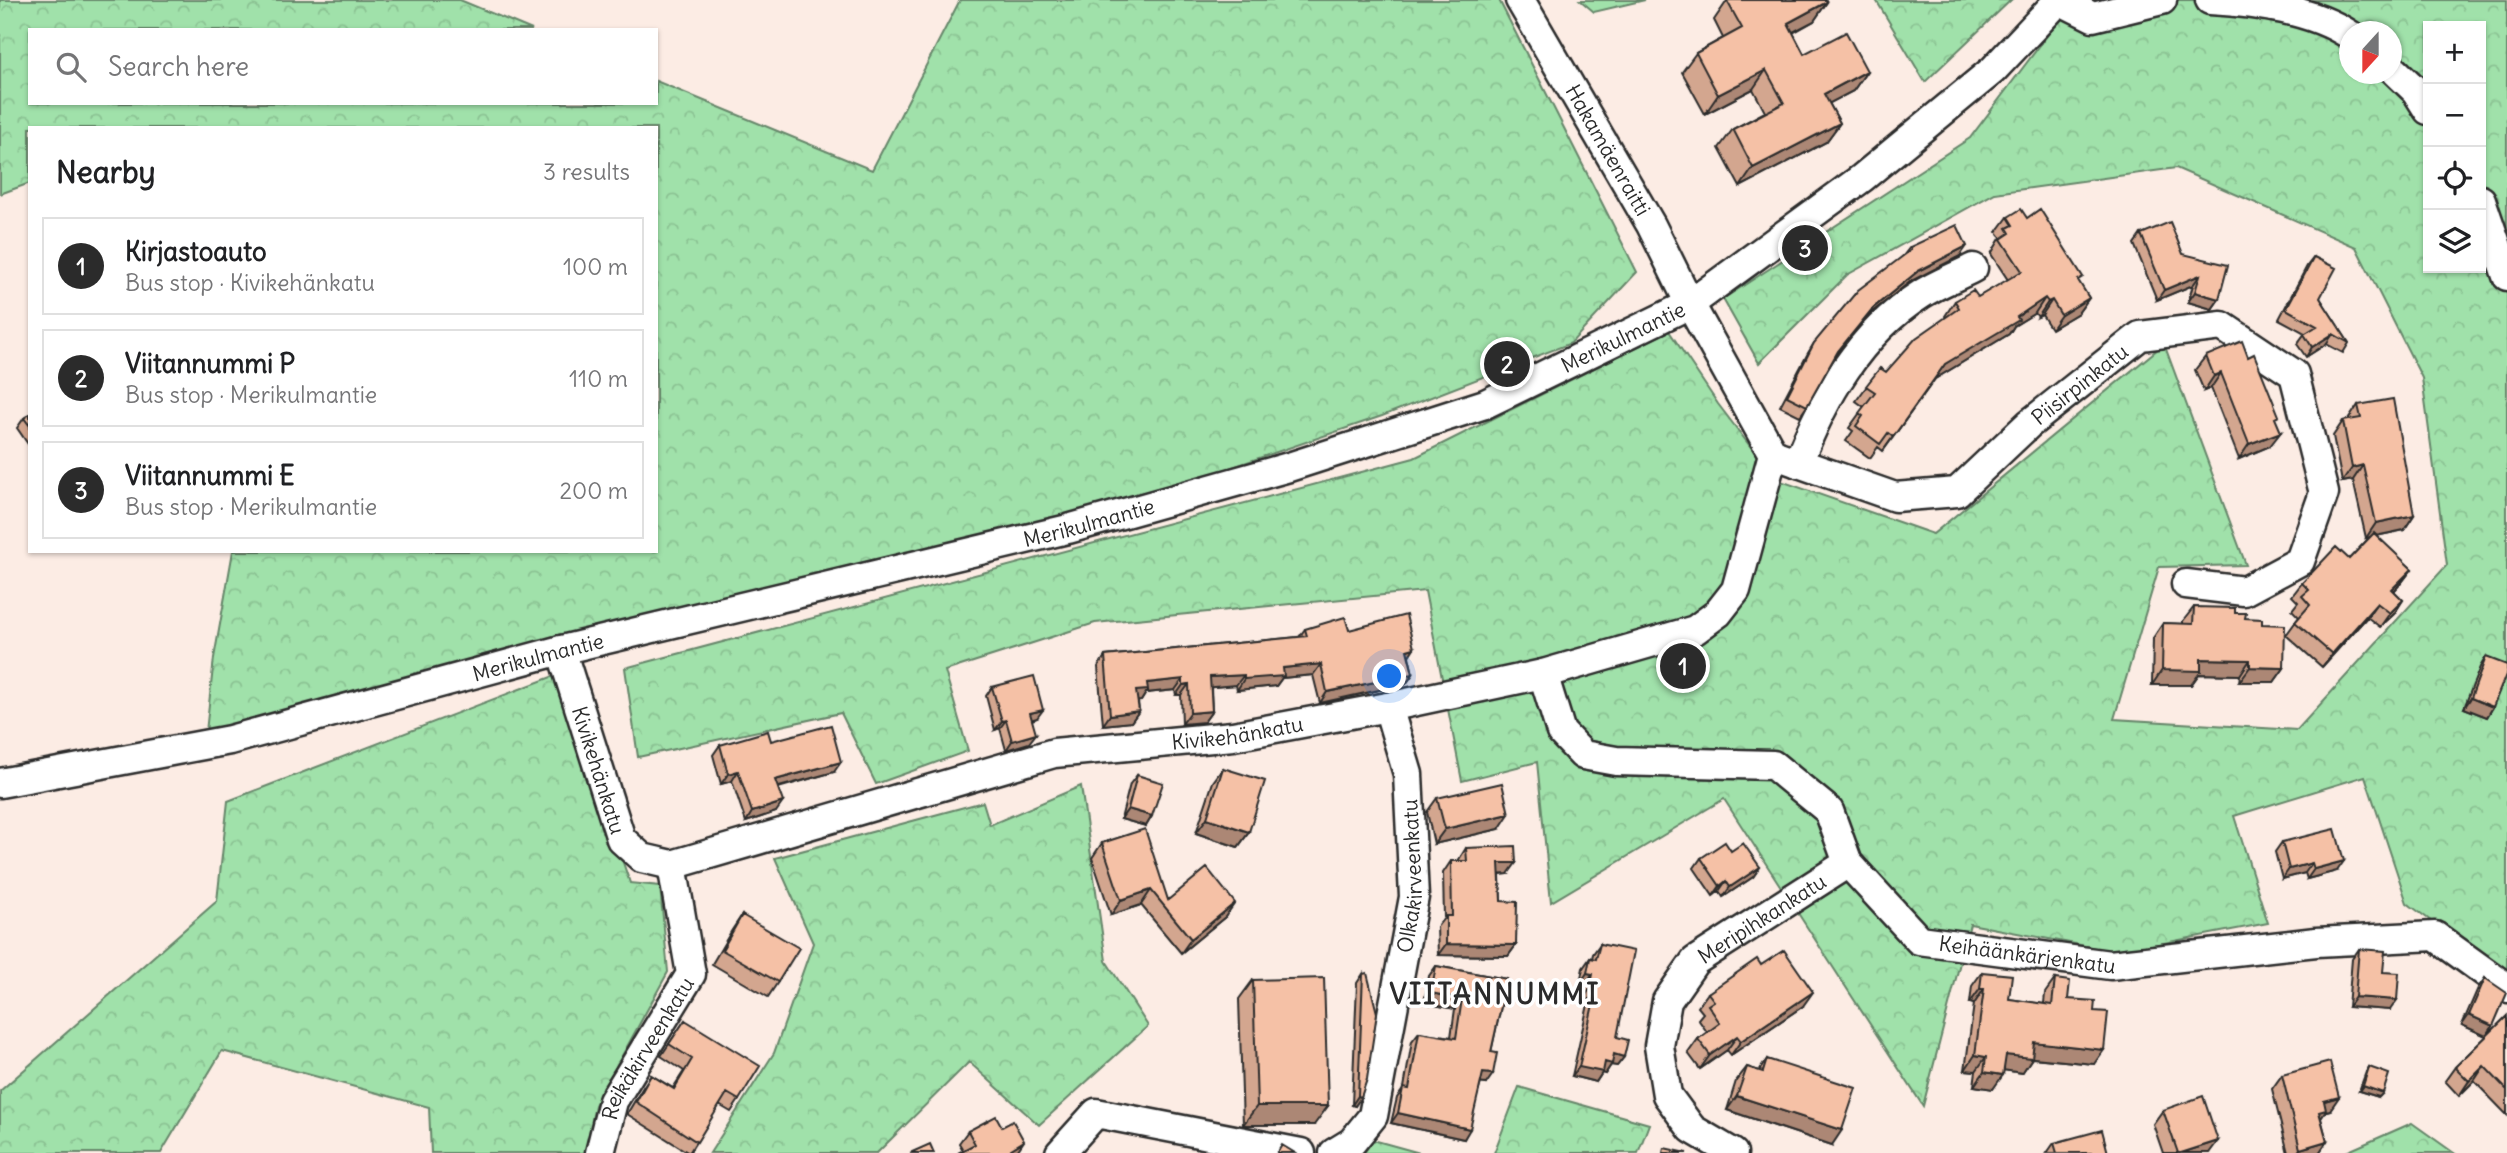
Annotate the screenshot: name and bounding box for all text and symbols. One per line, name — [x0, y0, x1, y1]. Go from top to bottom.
north arrow — [2339, 21, 2402, 84]
map controls — [2423, 21, 2486, 273]
button: + — [2423, 21, 2486, 84]
search box — [28, 28, 658, 105]
icon: search — [52, 48, 90, 86]
text: Search here — [108, 50, 249, 83]
street label: Hakamäenraitti — [1559, 79, 1657, 221]
button: − — [2423, 84, 2486, 147]
button: locate — [2423, 147, 2486, 210]
text: Nearby — [56, 153, 156, 191]
text: 3 results — [543, 157, 630, 186]
button: layers — [2423, 210, 2486, 273]
pin: 3 — [1782, 222, 1828, 274]
text: Kirjastoauto — [125, 235, 267, 268]
text: 1 — [76, 252, 86, 281]
text: 100 m — [563, 252, 628, 281]
text: Bus stop · Kivikehänkatu — [125, 268, 375, 297]
street label: Merikulmantie — [1556, 295, 1689, 378]
street label: Piisirpinkatu — [2026, 337, 2133, 431]
pin: 2 — [1484, 338, 1530, 390]
text: Viitannummi P — [125, 347, 295, 380]
text: 2 — [75, 364, 87, 393]
text: 110 m — [569, 364, 628, 393]
text: Bus stop · Merikulmantie — [125, 380, 377, 409]
text: Viitannummi E — [125, 459, 295, 492]
text: 3 — [74, 476, 88, 505]
text: 200 m — [559, 476, 628, 505]
text: Bus stop · Merikulmantie — [125, 492, 377, 521]
street label: Merikulmantie — [1020, 492, 1157, 553]
street label: Merikulmantie — [469, 627, 606, 687]
pin: 1 — [1660, 640, 1706, 692]
your location — [1372, 659, 1406, 693]
street label: Kivikehänkatu — [566, 703, 632, 837]
street label: Kivikehänkatu — [1170, 710, 1305, 755]
street label: Olkakirveenkatu — [1390, 799, 1428, 955]
street label: Meripihkankatu — [1692, 867, 1831, 969]
street label: Keihäänkärjenkatu — [1937, 929, 2117, 979]
street label: Reikäkirveenkatu — [595, 972, 700, 1123]
district label: VIITANNUMMI — [1390, 976, 1600, 1012]

